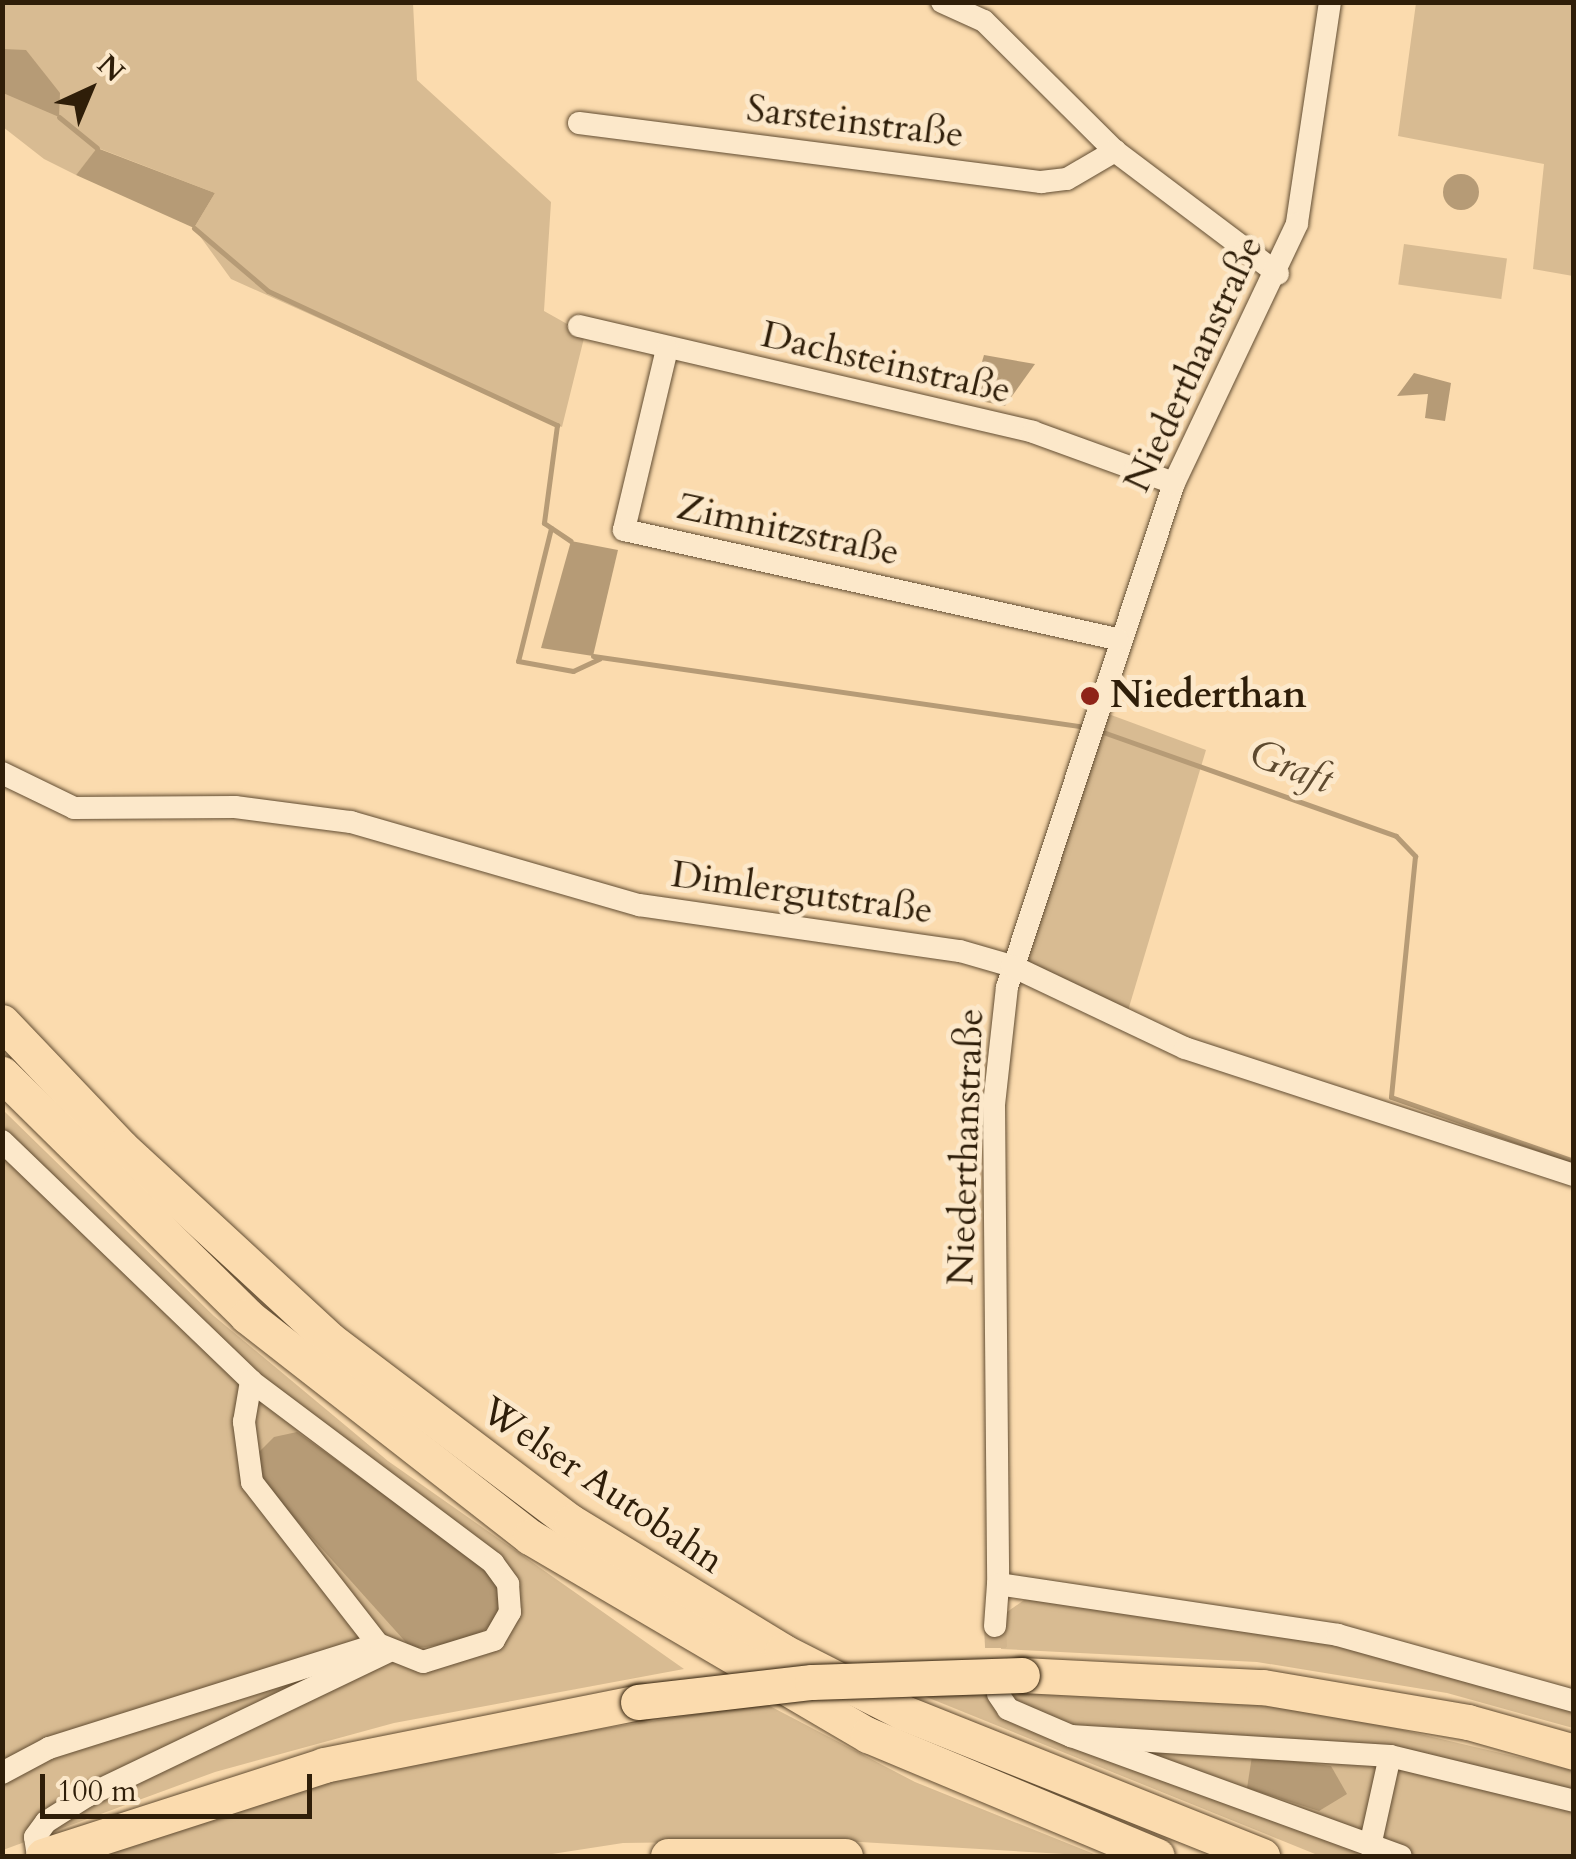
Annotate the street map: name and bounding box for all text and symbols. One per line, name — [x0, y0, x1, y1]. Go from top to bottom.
north arrow — [40, 40, 140, 140]
text: N — [89, 46, 133, 91]
street label: Sarsteinstraße — [744, 86, 966, 158]
street label: Niederthanstraße — [1115, 229, 1273, 499]
street label: Dachsteinstraße — [757, 312, 1015, 414]
street label: Zimnitzstraße — [673, 484, 903, 576]
place label: Niederthan — [1110, 673, 1307, 719]
marker: Niederthan — [1079, 685, 1101, 707]
water label: Graft — [1243, 729, 1339, 805]
street label: Dimlergutstraße — [668, 852, 936, 934]
street label: Niederthanstraße — [938, 1008, 994, 1286]
street label: Welser Autobahn — [472, 1388, 732, 1584]
scale bar — [45, 1754, 318, 1816]
text: 100 m — [57, 1771, 137, 1812]

